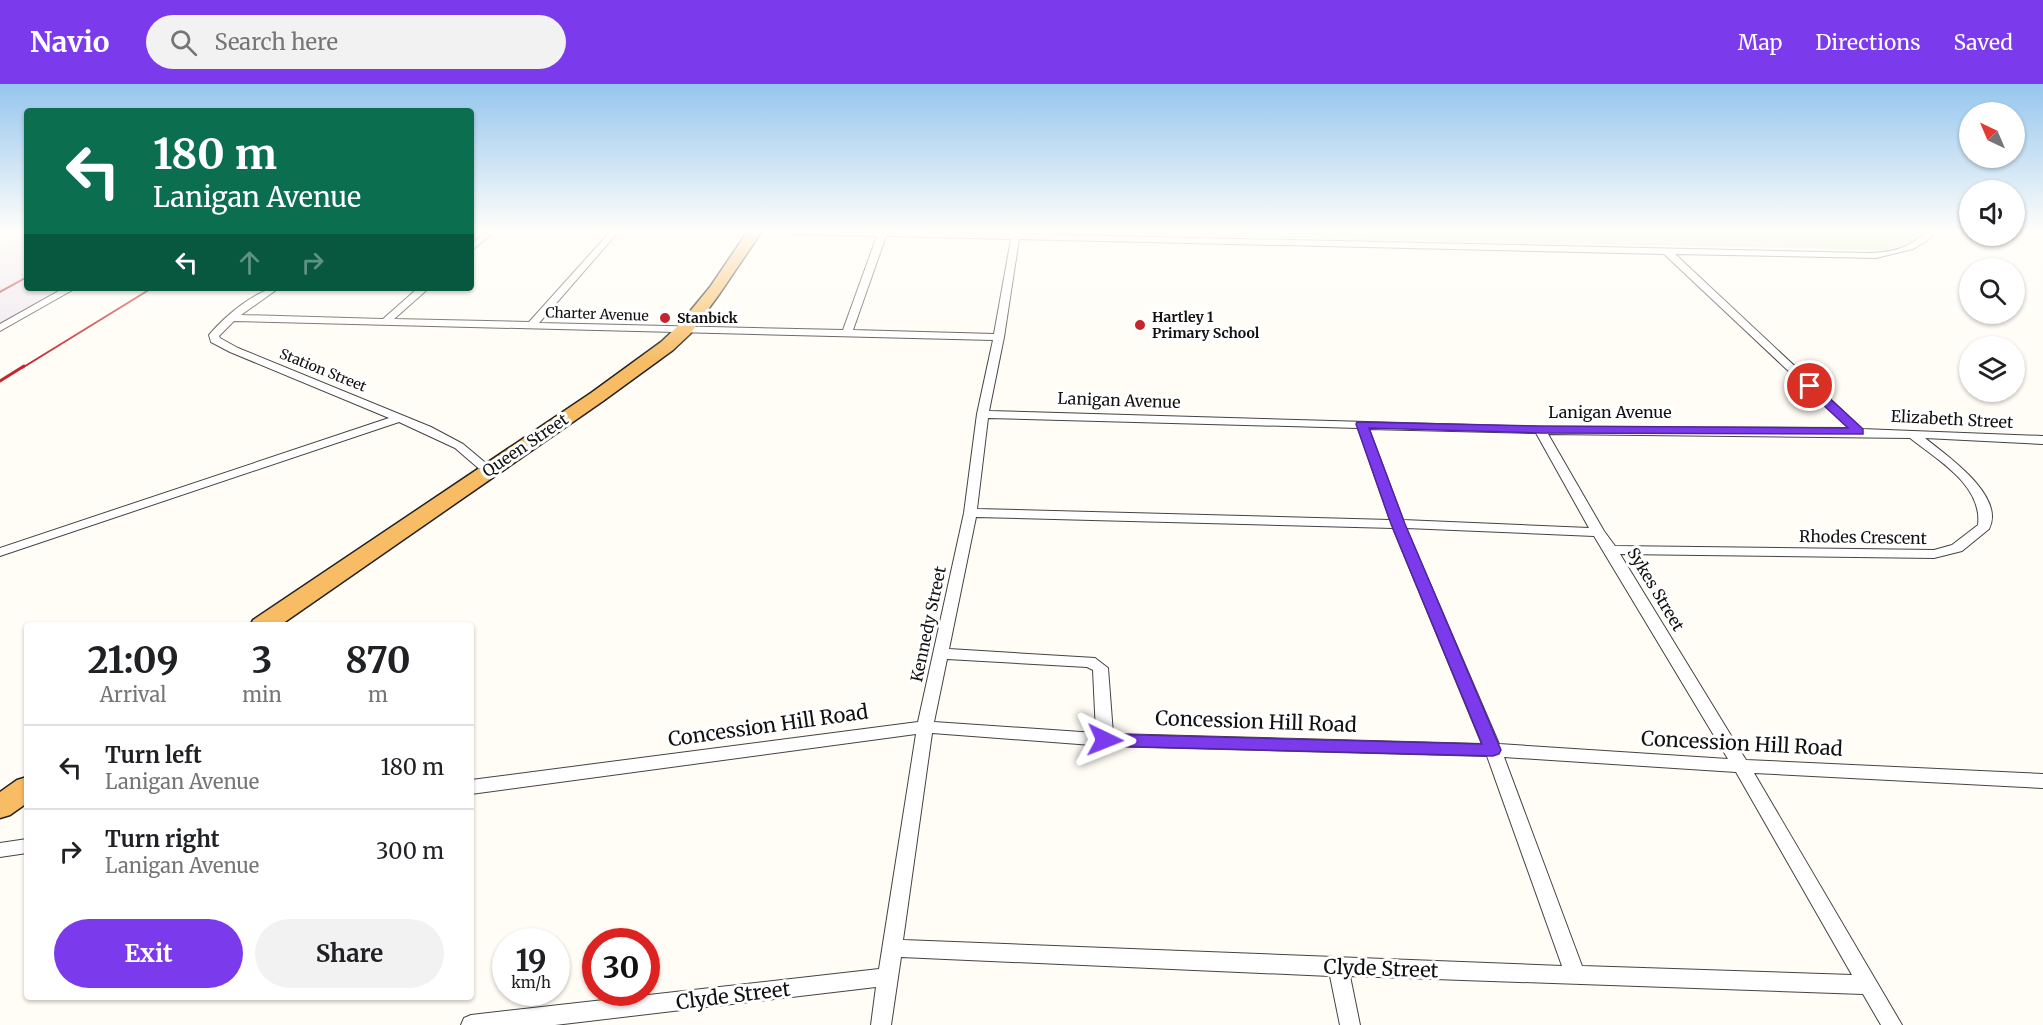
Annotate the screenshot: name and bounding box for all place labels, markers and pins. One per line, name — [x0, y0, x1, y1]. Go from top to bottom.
place label: Hartley 1 Primary School — [1152, 308, 1260, 342]
place label: Stanbick — [677, 309, 739, 327]
marker: Stanbick — [658, 311, 672, 325]
marker: Hartley 1 Primary School — [1133, 318, 1147, 332]
pin — [1784, 360, 1835, 411]

